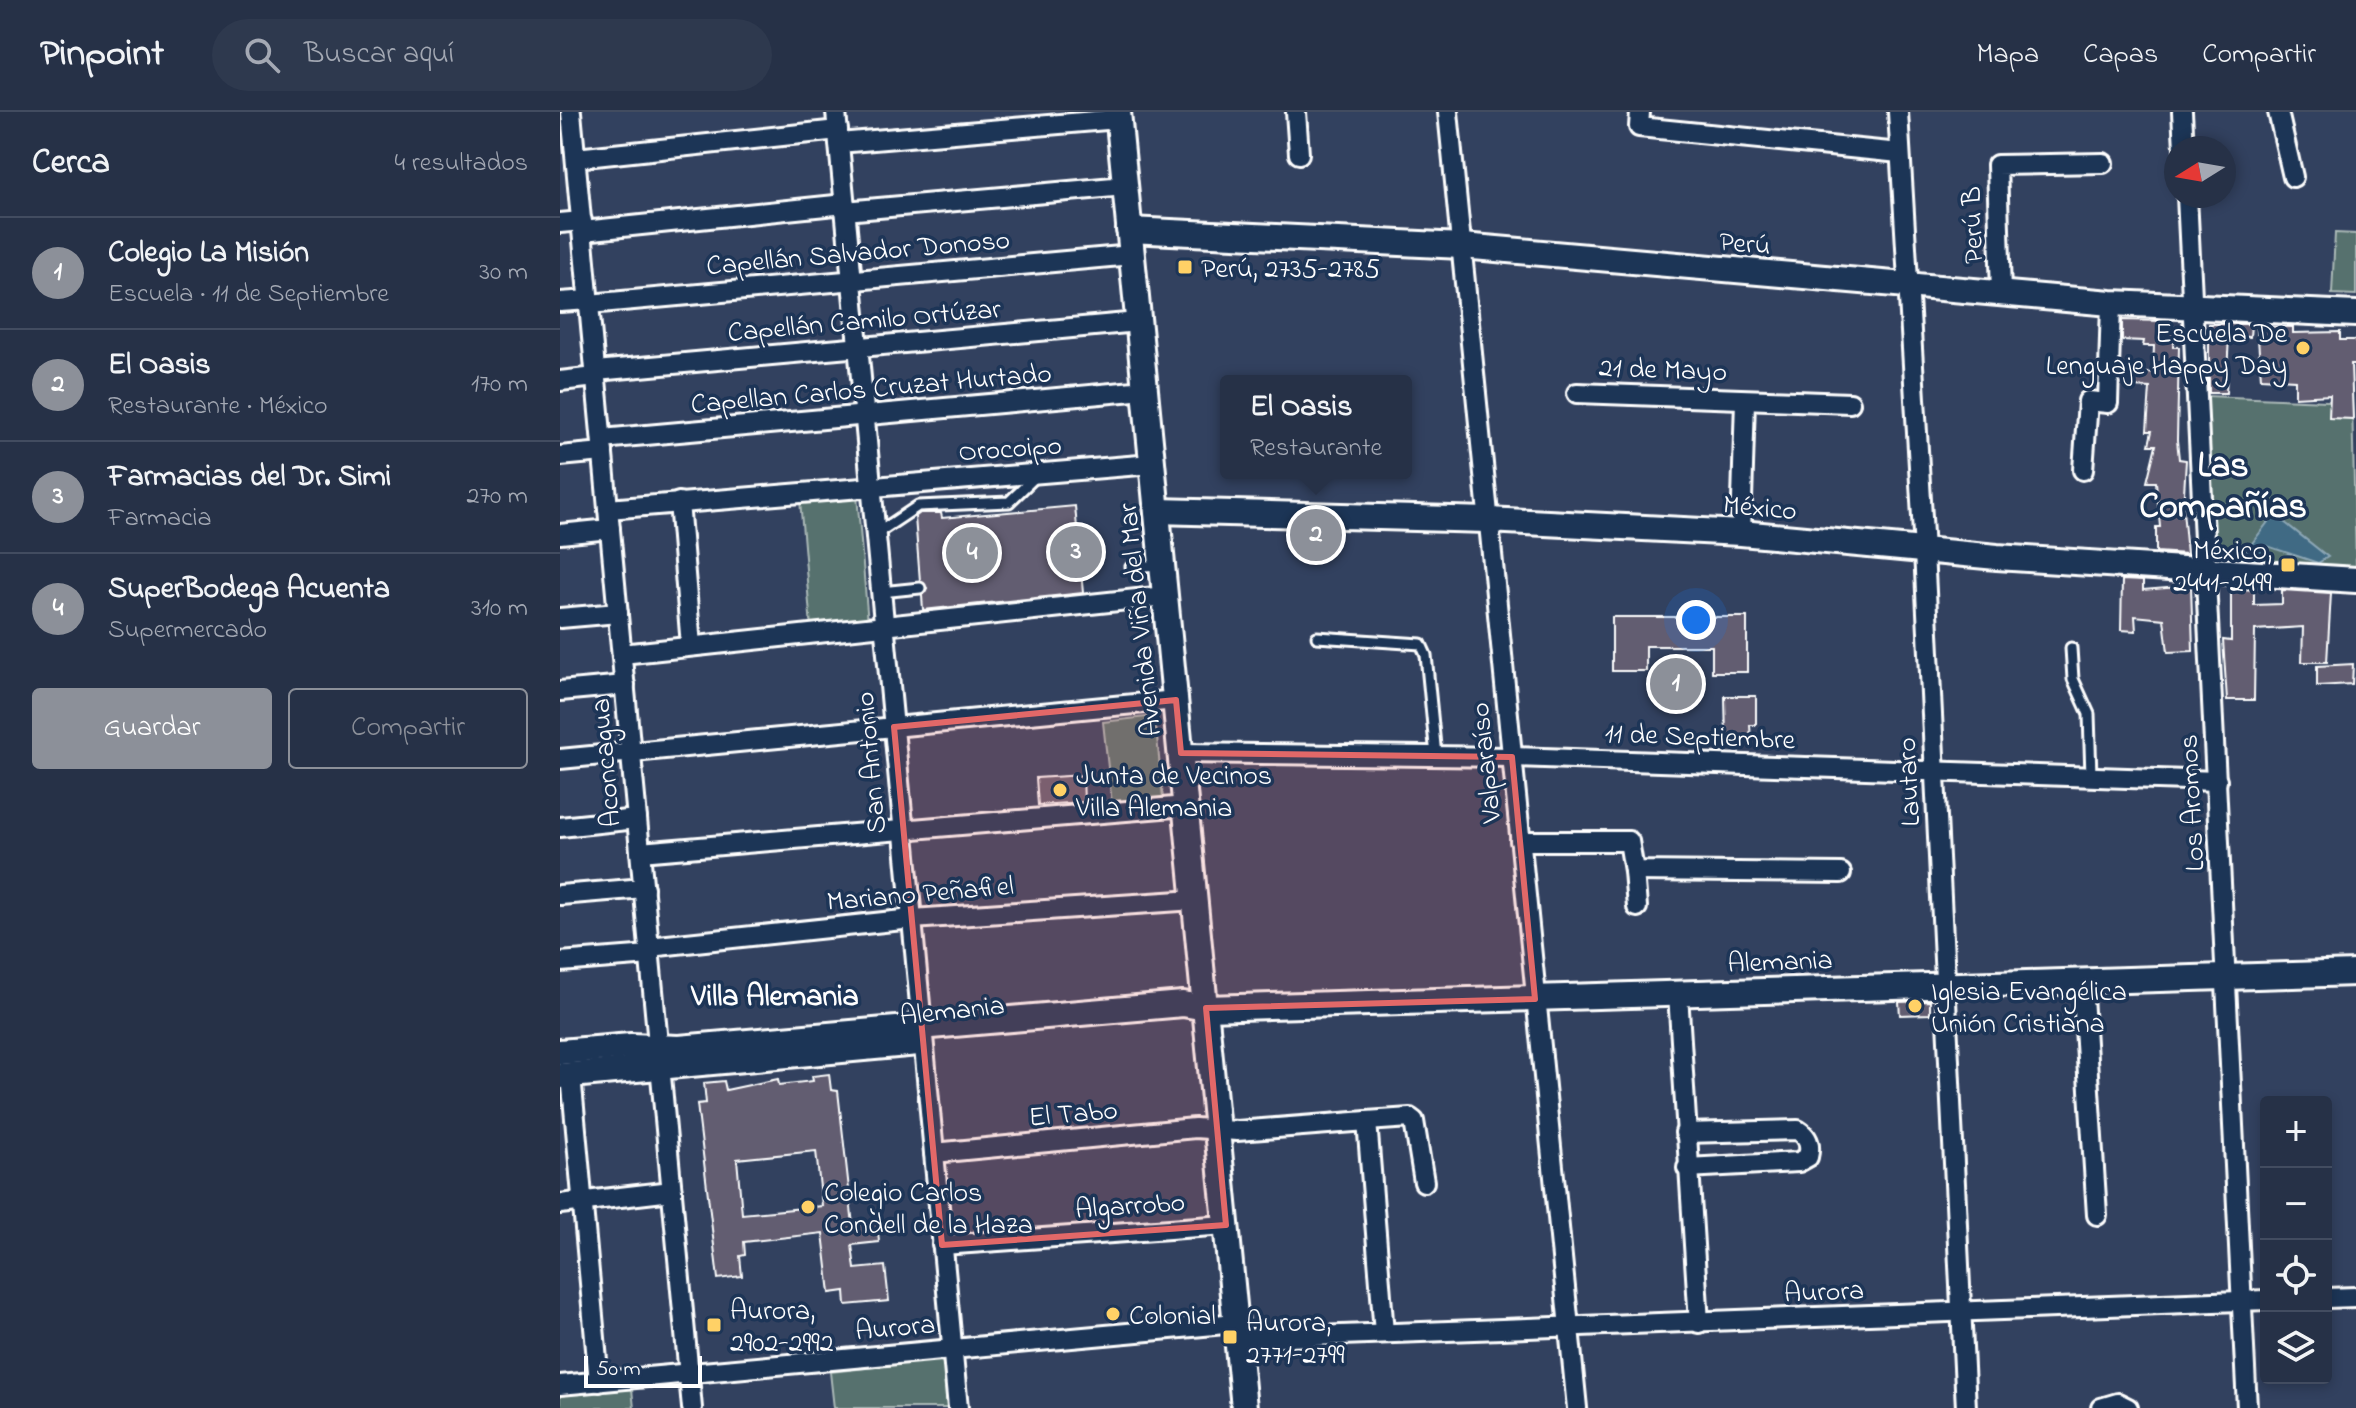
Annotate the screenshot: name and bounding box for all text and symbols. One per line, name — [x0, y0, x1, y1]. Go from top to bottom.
search box — [212, 19, 772, 91]
text: Pinpoint — [40, 27, 164, 83]
icon: search — [240, 33, 284, 77]
text: Buscar aquí — [304, 33, 454, 77]
text: Mapa — [1977, 35, 2039, 76]
text: Capas — [2083, 35, 2158, 76]
text: Compartir — [2202, 35, 2316, 76]
north arrow — [2164, 136, 2236, 208]
text: Cerca — [32, 139, 110, 189]
text: 4 resultados — [395, 145, 528, 183]
street label: Perú B — [1953, 185, 1996, 264]
street label: Capellán Salvador Donoso — [705, 221, 1012, 288]
street label: Perú — [1717, 223, 1772, 268]
text: Colegio La Misión — [108, 232, 309, 276]
place label: Perú, 2735-2785 — [1201, 250, 1380, 291]
text: 1 — [54, 254, 62, 292]
text: 30 m — [479, 254, 528, 292]
marker: Perú, 2735-2785 — [1176, 258, 1194, 276]
text: Escuela · 11 de Septiembre — [108, 276, 389, 314]
street label: Capellán Camilo Ortúzar — [726, 290, 1003, 355]
place label: Escuela De Lenguaje Happy Day — [2046, 315, 2287, 388]
marker: Escuela De Lenguaje Happy Day — [2294, 339, 2312, 357]
text: El Oasis — [108, 344, 211, 388]
street label: 21 de Mayo — [1598, 349, 1728, 394]
street label: Capellan Carlos Cruzat Hurtado — [689, 354, 1054, 427]
text: 2 — [52, 366, 64, 404]
text: 170 m — [471, 366, 528, 404]
popup — [1220, 375, 1412, 479]
text: El Oasis — [1250, 386, 1353, 430]
text: Restaurante · México — [108, 388, 328, 426]
street label: Orocoipo — [957, 426, 1063, 475]
text: Restaurante — [1250, 430, 1382, 468]
district label: Las Compañías — [2139, 441, 2307, 535]
text: Farmacias del Dr. Simi — [108, 456, 391, 500]
text: 3 — [53, 478, 63, 516]
text: 270 m — [466, 478, 528, 516]
street label: México — [1721, 486, 1798, 533]
text: Farmacia — [108, 500, 211, 538]
street label: Avenida Viña del Mar — [1109, 501, 1174, 738]
pin: 2 — [1290, 505, 1342, 565]
pin: 3 — [1050, 522, 1102, 582]
pin: 4 — [946, 523, 998, 583]
place label: México, 2441-2499 — [2173, 532, 2273, 605]
marker: México, 2441-2499 — [2279, 556, 2297, 574]
text: SuperBodega Acuenta — [108, 568, 390, 612]
text: 4 — [53, 590, 63, 628]
text: 310 m — [471, 590, 528, 628]
your location — [1676, 600, 1716, 640]
text: Supermercado — [108, 612, 267, 650]
pin: 1 — [1650, 654, 1702, 714]
button: Guardar — [32, 688, 272, 769]
button: Compartir — [288, 688, 528, 769]
street label: San Antonio — [846, 690, 899, 835]
street label: Aconcagua — [581, 697, 634, 829]
street label: Valparaíso — [1461, 700, 1514, 826]
street label: 11 de Septiembre — [1604, 715, 1796, 762]
street label: Los Aromos — [2169, 733, 2218, 872]
street label: Lautaro — [1888, 736, 1933, 827]
place label: Junta de Vecinos Villa Alemania — [1075, 757, 1272, 830]
marker: Junta de Vecinos Villa Alemania — [1051, 781, 1069, 799]
street label: Mariano Peñafiel — [825, 867, 1016, 924]
street label: Alemania — [1727, 941, 1833, 986]
place label: Iglesia Evangélica Unión Cristiana — [1931, 973, 2127, 1046]
district label: Villa Alemania — [690, 976, 859, 1020]
street label: Alemania — [898, 987, 1007, 1038]
marker: Iglesia Evangélica Unión Cristiana — [1906, 997, 1924, 1015]
street label: El Tabo — [1027, 1091, 1120, 1140]
map controls — [2260, 1096, 2332, 1384]
button: + — [2260, 1096, 2332, 1168]
button: − — [2260, 1168, 2332, 1240]
place label: Colegio Carlos Condell de la Haza — [824, 1174, 1033, 1247]
street label: Algarrobo — [1074, 1183, 1187, 1232]
marker: Colegio Carlos Condell de la Haza — [799, 1198, 817, 1216]
button: locate — [2260, 1240, 2332, 1312]
street label: Aurora — [1783, 1272, 1865, 1315]
place label: Aurora, 2902-2992 — [730, 1292, 834, 1365]
place label: Colonial — [1129, 1297, 1216, 1338]
place label: Aurora, 2771-2799 — [1246, 1304, 1345, 1377]
marker: Colonial — [1104, 1305, 1122, 1323]
street label: Aurora — [854, 1306, 937, 1353]
button: layers — [2260, 1312, 2332, 1384]
marker: Aurora, 2902-2992 — [705, 1316, 723, 1334]
marker: Aurora, 2771-2799 — [1221, 1328, 1239, 1346]
scale bar — [584, 1352, 702, 1388]
text: 50 m — [596, 1354, 641, 1386]

